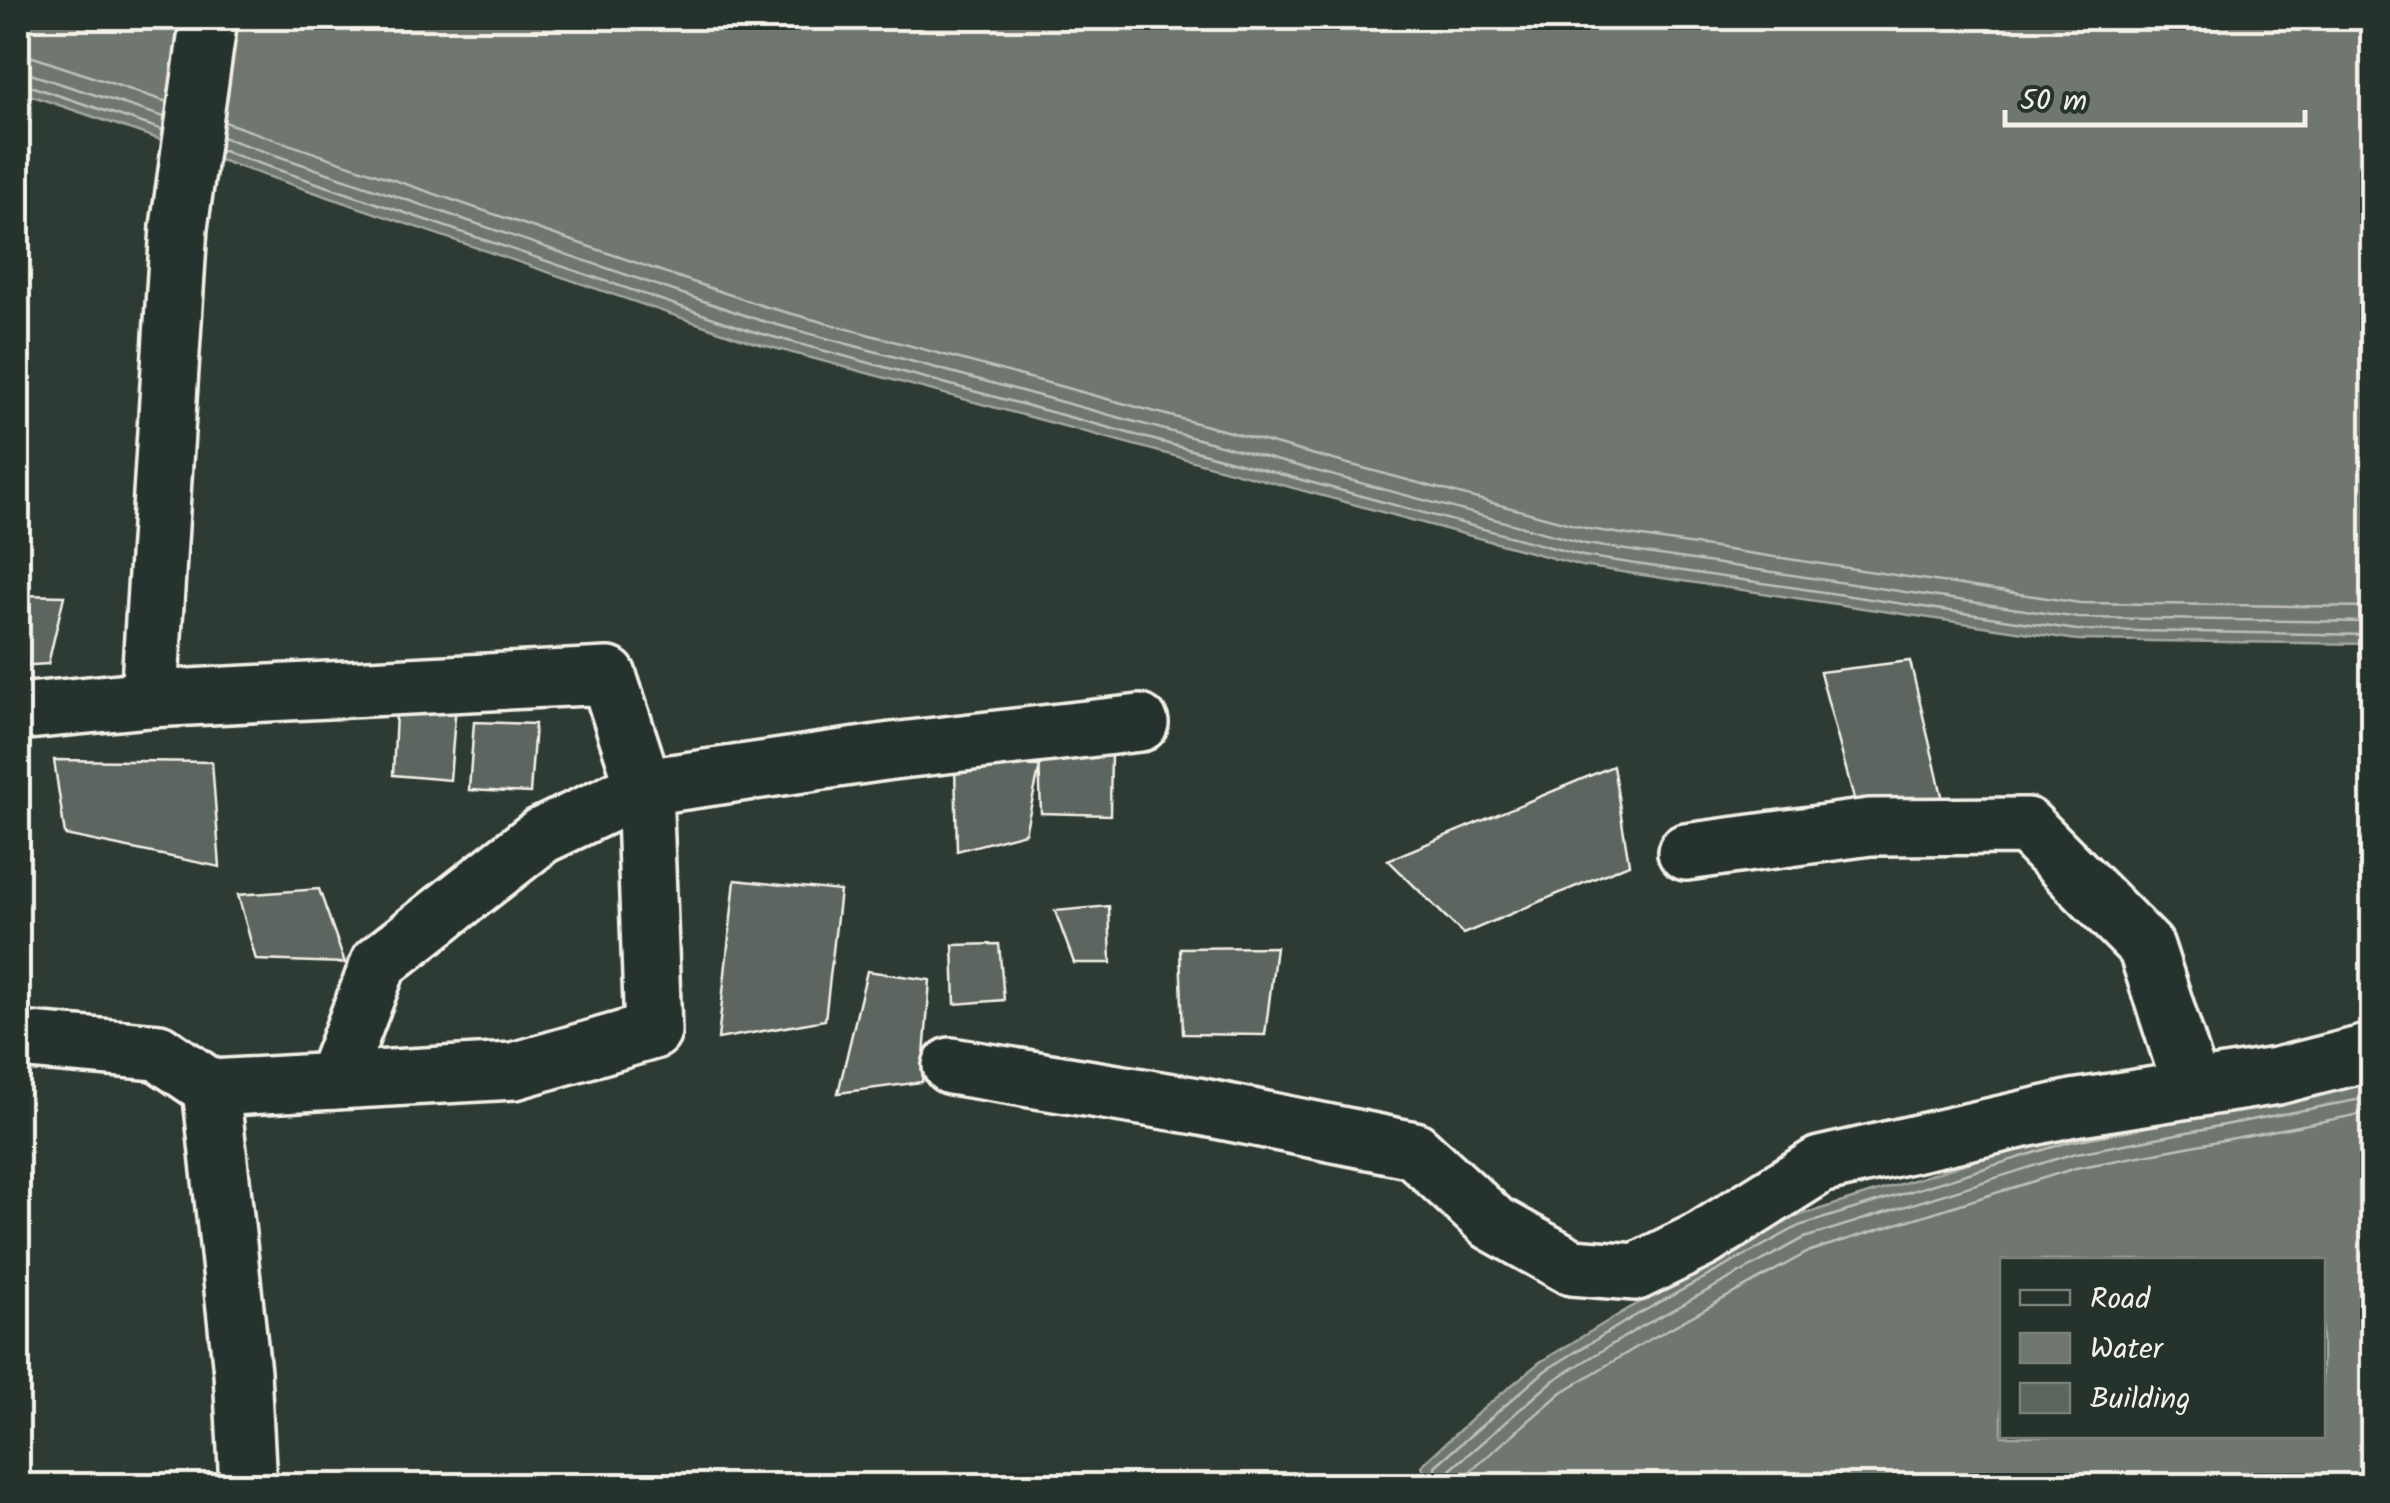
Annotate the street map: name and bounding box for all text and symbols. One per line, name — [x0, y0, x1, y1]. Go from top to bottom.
scale bar — [2005, 65, 2305, 127]
text: 50 m — [2020, 78, 2087, 126]
legend — [2000, 1258, 2325, 1438]
text: Road — [2090, 1276, 2151, 1324]
text: Water — [2090, 1326, 2165, 1374]
text: Building — [2090, 1376, 2190, 1424]

